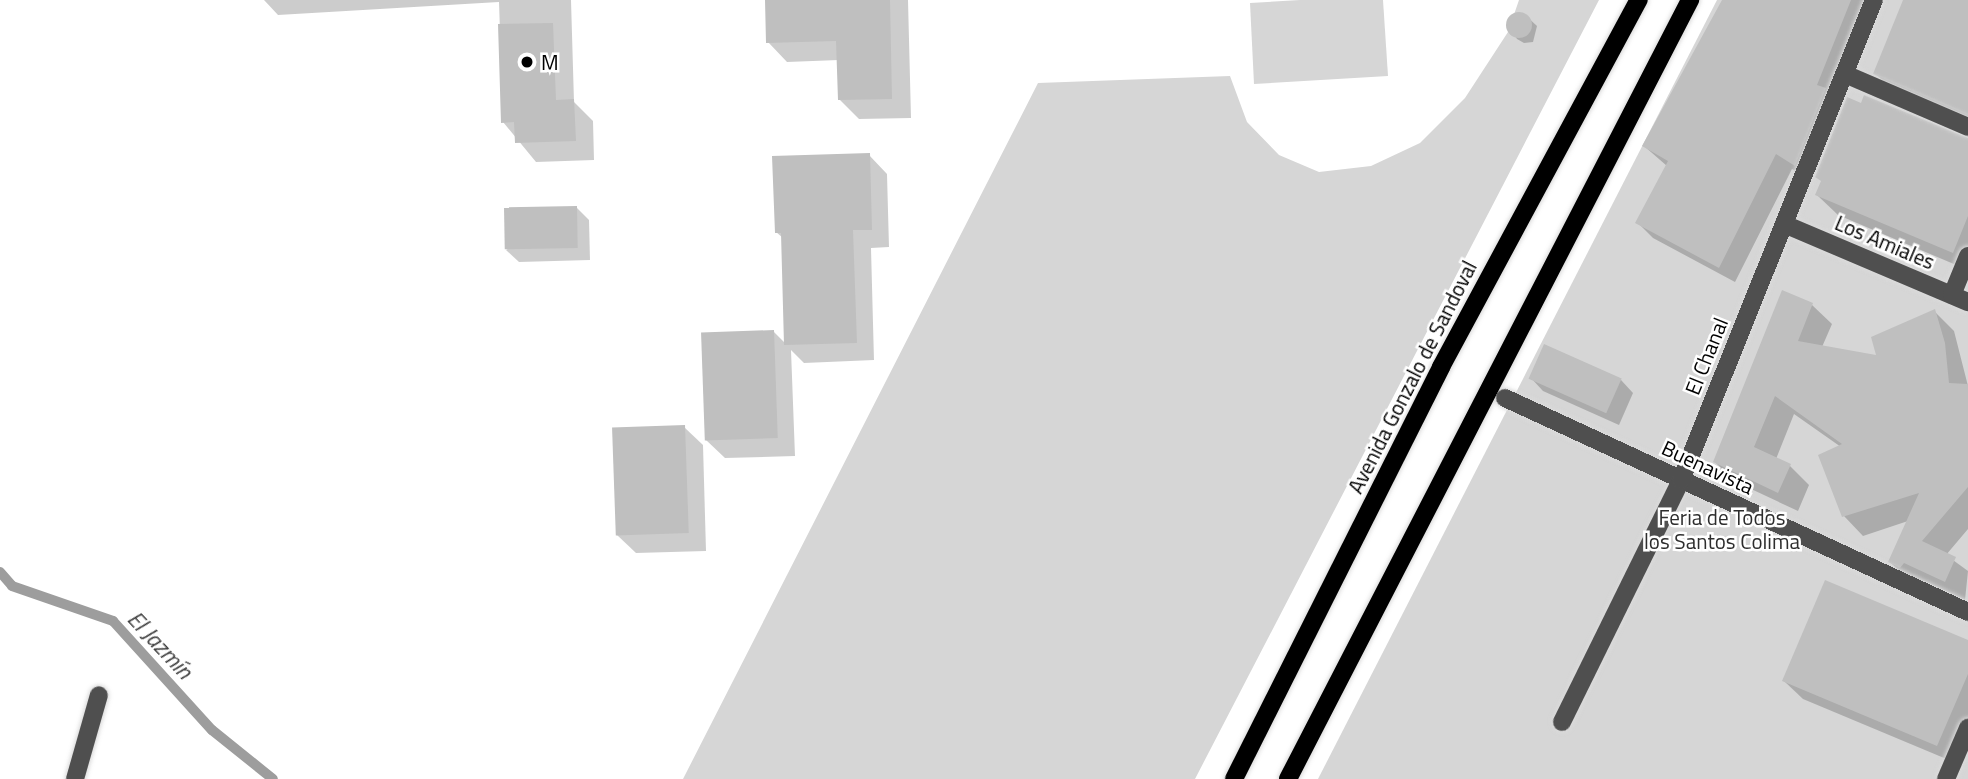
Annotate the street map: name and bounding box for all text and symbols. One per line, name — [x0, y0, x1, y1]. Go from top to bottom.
place label: M — [541, 49, 559, 75]
marker: M — [519, 54, 535, 70]
street label: Los Amiales — [1831, 210, 1939, 274]
street label: Avenida Gonzalo de Sandoval — [1342, 257, 1482, 497]
street label: El Chanal — [1679, 314, 1733, 398]
street label: Buenavista — [1658, 435, 1758, 499]
park label: Feria de Todos los Santos Colima — [1644, 504, 1800, 554]
water label: El Jazmín — [122, 605, 198, 685]

